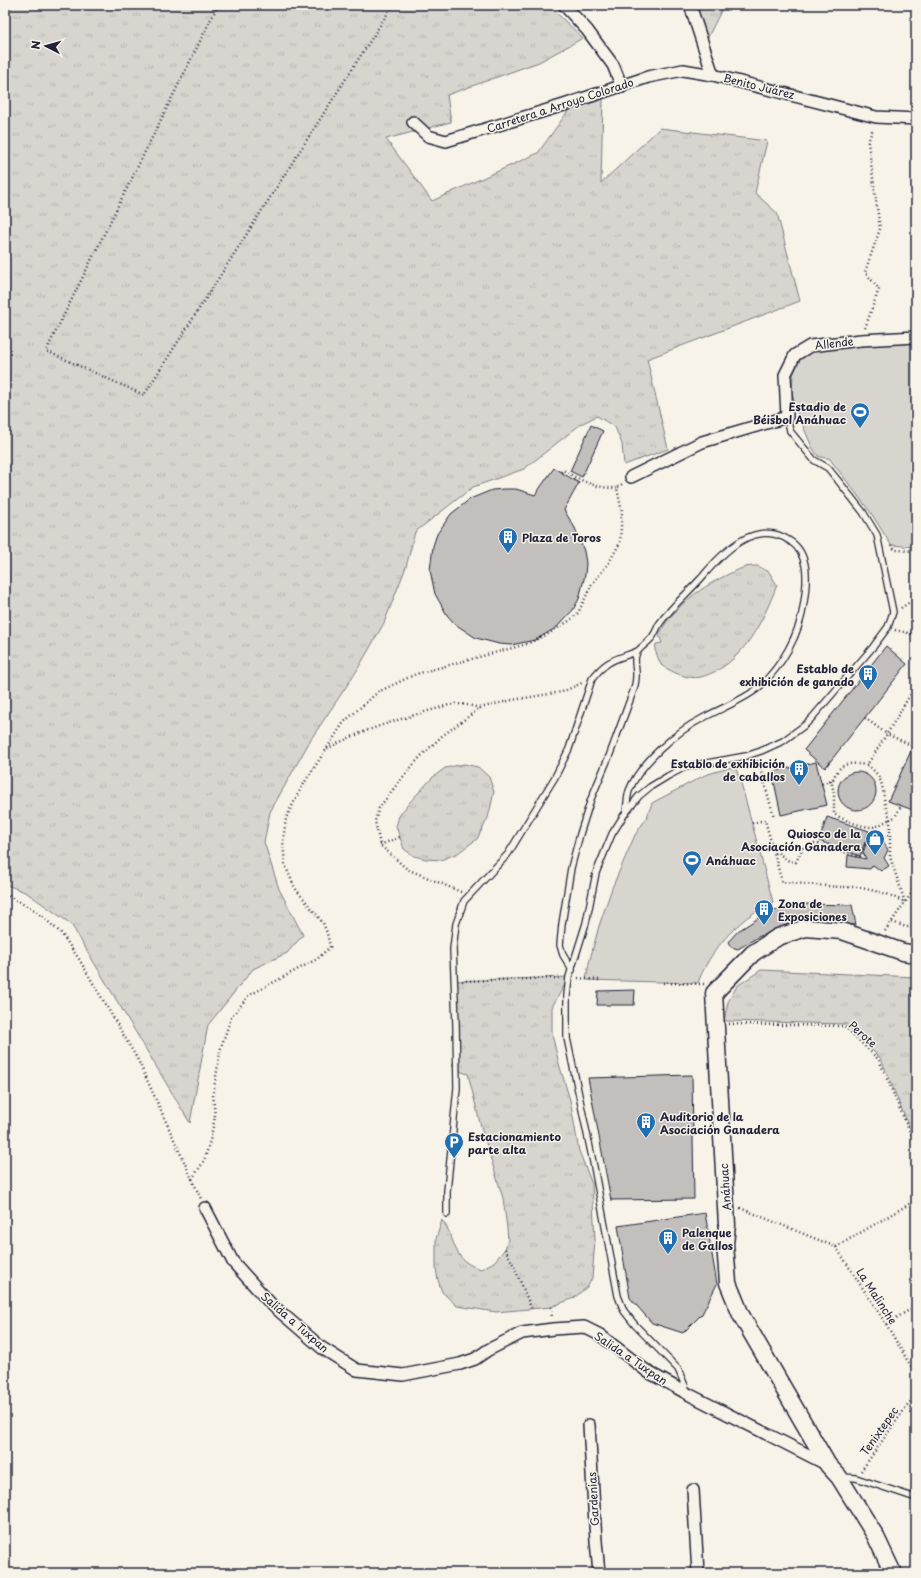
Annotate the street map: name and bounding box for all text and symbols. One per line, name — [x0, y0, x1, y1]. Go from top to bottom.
north arrow — [26, 26, 66, 66]
text: N — [27, 39, 44, 50]
street label: Benito Juárez — [722, 69, 796, 103]
street label: Carretera a Arroyo Colorado — [484, 73, 636, 137]
street label: Allende — [814, 332, 854, 354]
place label: Estadio de Béisbol Anáhuac — [753, 398, 846, 428]
sports icon: Estadio de Béisbol Anáhuac — [849, 401, 871, 429]
building icon: Plaza de Toros — [497, 526, 519, 554]
place label: Plaza de Toros — [522, 529, 601, 546]
place label: Establo de exhibición de ganado — [740, 660, 855, 690]
building icon: Establo de exhibición de ganado — [857, 663, 879, 691]
place label: Establo de exhibición de caballos — [671, 755, 785, 785]
building icon: Establo de exhibición de caballos — [788, 758, 810, 786]
place label: Quiosco de la Asociación Ganadera — [741, 825, 861, 855]
shop icon: Quiosco de la Asociación Ganadera — [864, 828, 886, 856]
sports icon: Anáhuac — [681, 849, 703, 877]
place label: Anáhuac — [705, 852, 756, 869]
place label: Zona de Exposiciones — [778, 895, 847, 925]
building icon: Zona de Exposiciones — [753, 898, 775, 926]
street label: Perote — [845, 1017, 881, 1052]
place label: Auditorio de la Asociación Ganadera — [660, 1108, 780, 1138]
building icon: Auditorio de la Asociación Ganadera — [635, 1111, 657, 1139]
place label: Estacionamiento parte alta — [468, 1128, 562, 1158]
parking icon: Estacionamiento parte alta — [443, 1131, 465, 1159]
street label: Anáhuac — [715, 1163, 735, 1211]
place label: Palenque de Gallos — [682, 1224, 733, 1254]
building icon: Palenque de Gallos — [657, 1227, 679, 1255]
street label: La Malinche — [852, 1264, 902, 1328]
street label: Salida a Tuxpan — [257, 1288, 333, 1356]
street label: Salida a Tuxpan — [591, 1327, 671, 1389]
street label: Tenixtepec — [856, 1403, 902, 1459]
street label: Gardenias — [583, 1472, 603, 1526]

